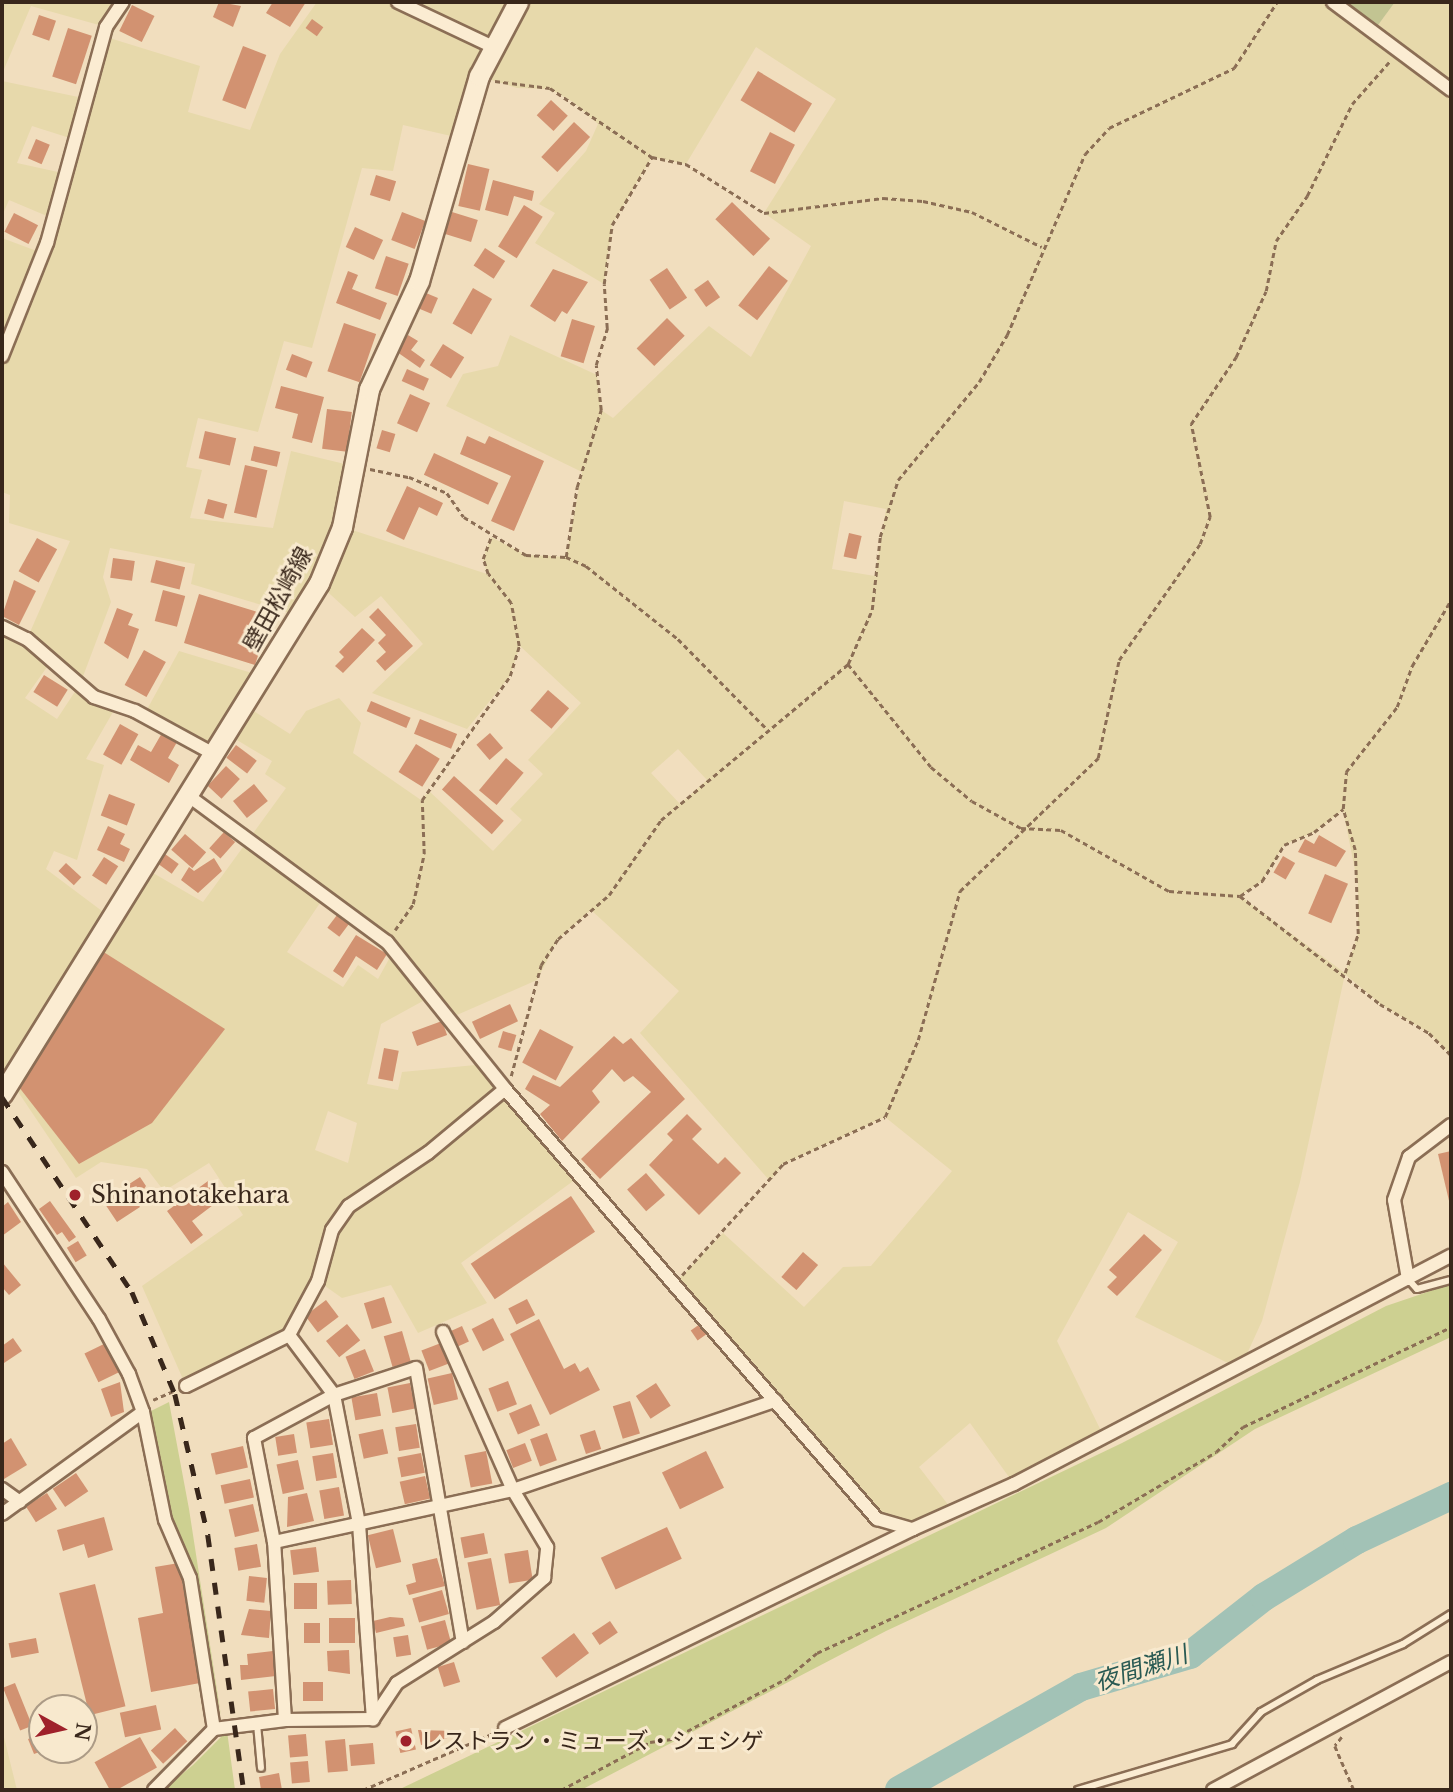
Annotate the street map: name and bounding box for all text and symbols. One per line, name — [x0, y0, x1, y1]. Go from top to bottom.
street label: 壁田松崎線 — [238, 542, 318, 656]
place label: Shinanotakehara — [91, 1181, 289, 1209]
marker: Shinanotakehara — [65, 1185, 85, 1205]
water label: 夜間瀬川 — [1091, 1639, 1191, 1697]
north arrow — [28, 1694, 98, 1764]
text: N — [70, 1721, 95, 1742]
place label: レストラン・ミューズ・シェシゲ — [420, 1727, 765, 1755]
marker: レストラン・ミューズ・シェシゲ — [398, 1733, 414, 1749]

